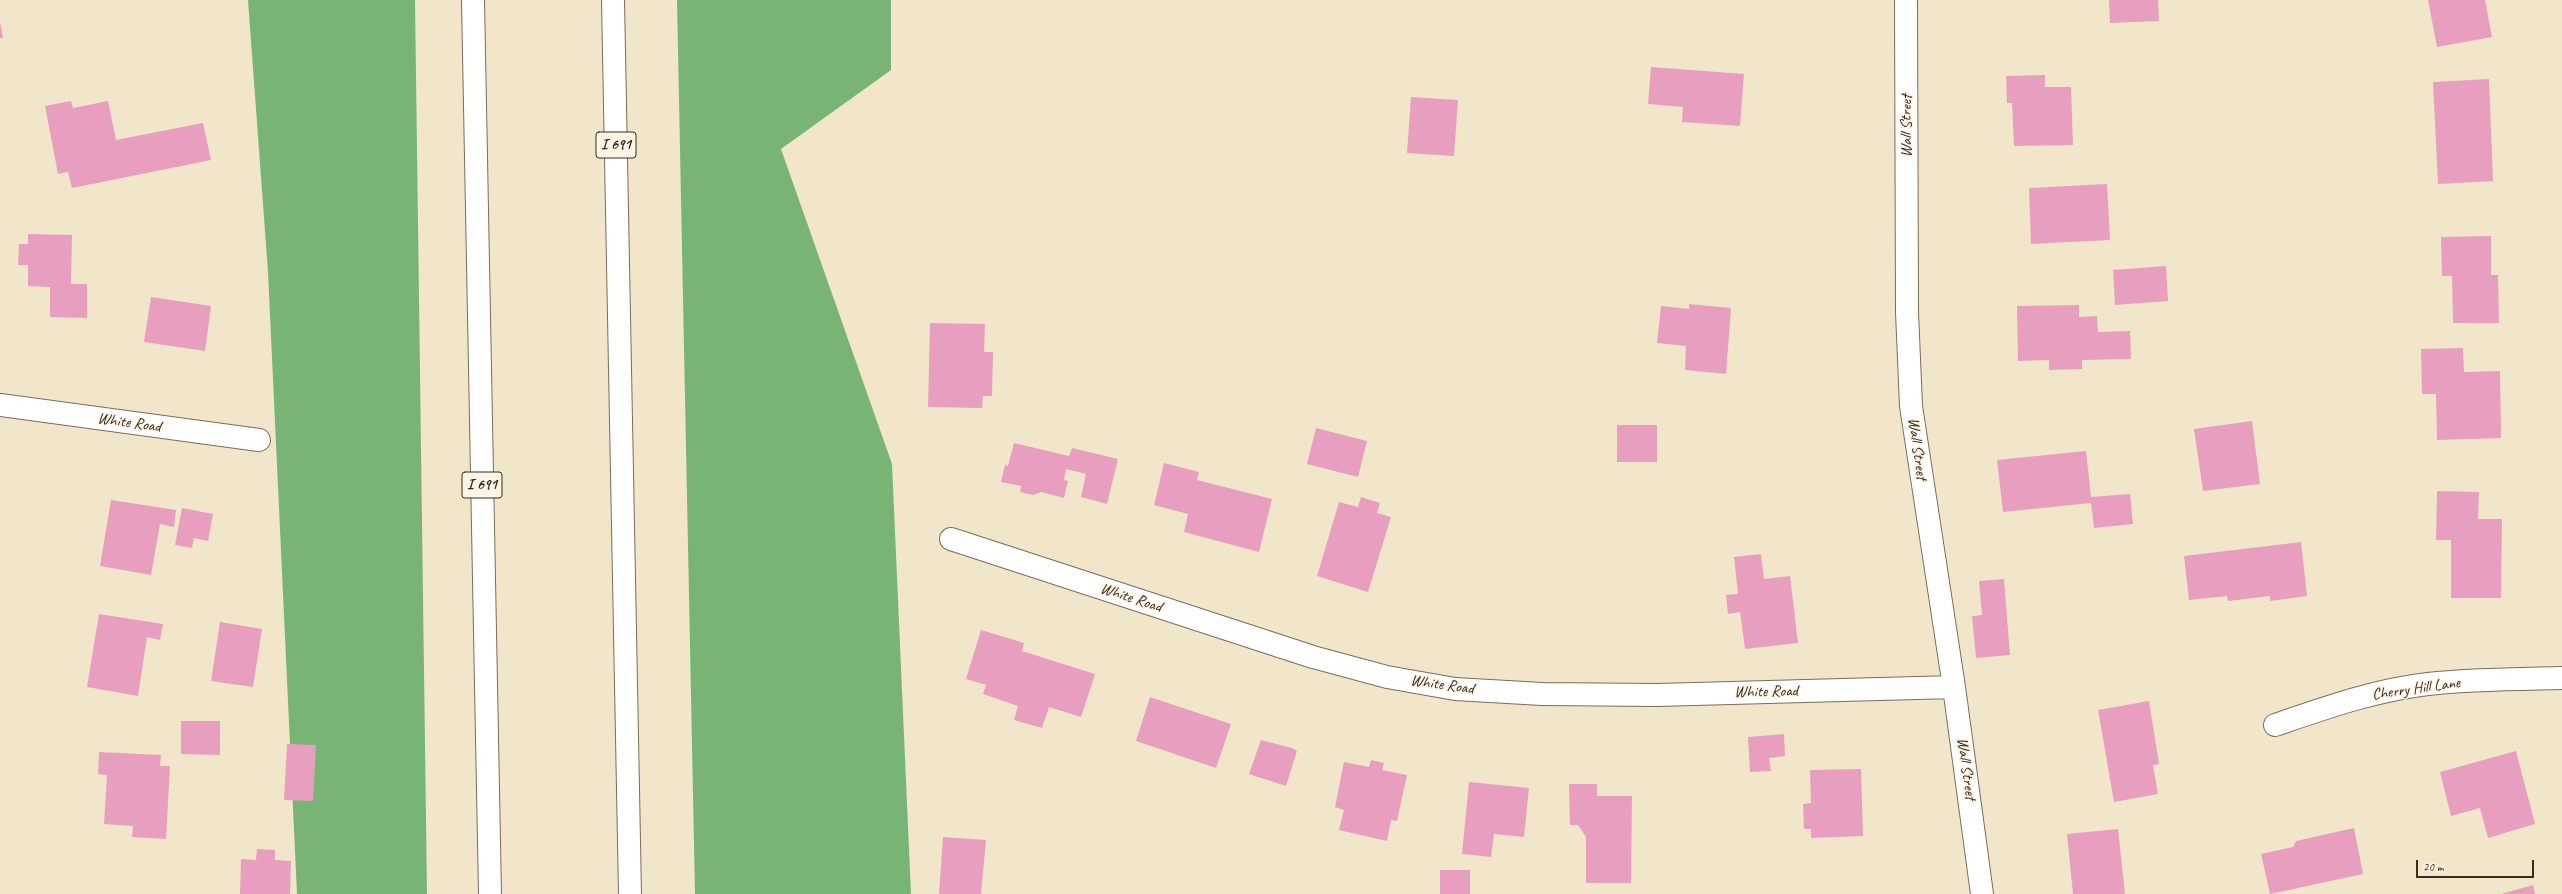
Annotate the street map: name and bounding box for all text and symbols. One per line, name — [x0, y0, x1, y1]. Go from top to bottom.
street label: Wall Street — [1897, 95, 1917, 157]
road number: I 691 — [596, 132, 636, 158]
street label: White Road — [96, 409, 162, 437]
street label: Wall Street — [1903, 417, 1931, 481]
road number: I 691 — [462, 472, 502, 498]
street label: White Road — [1098, 579, 1164, 617]
street label: White Road — [1409, 671, 1475, 699]
street label: Cherry Hill Lane — [2371, 673, 2461, 705]
street label: White Road — [1734, 682, 1798, 702]
street label: Wall Street — [1952, 737, 1980, 801]
scale bar — [2418, 852, 2536, 878]
text: 20 m — [2423, 859, 2443, 875]

